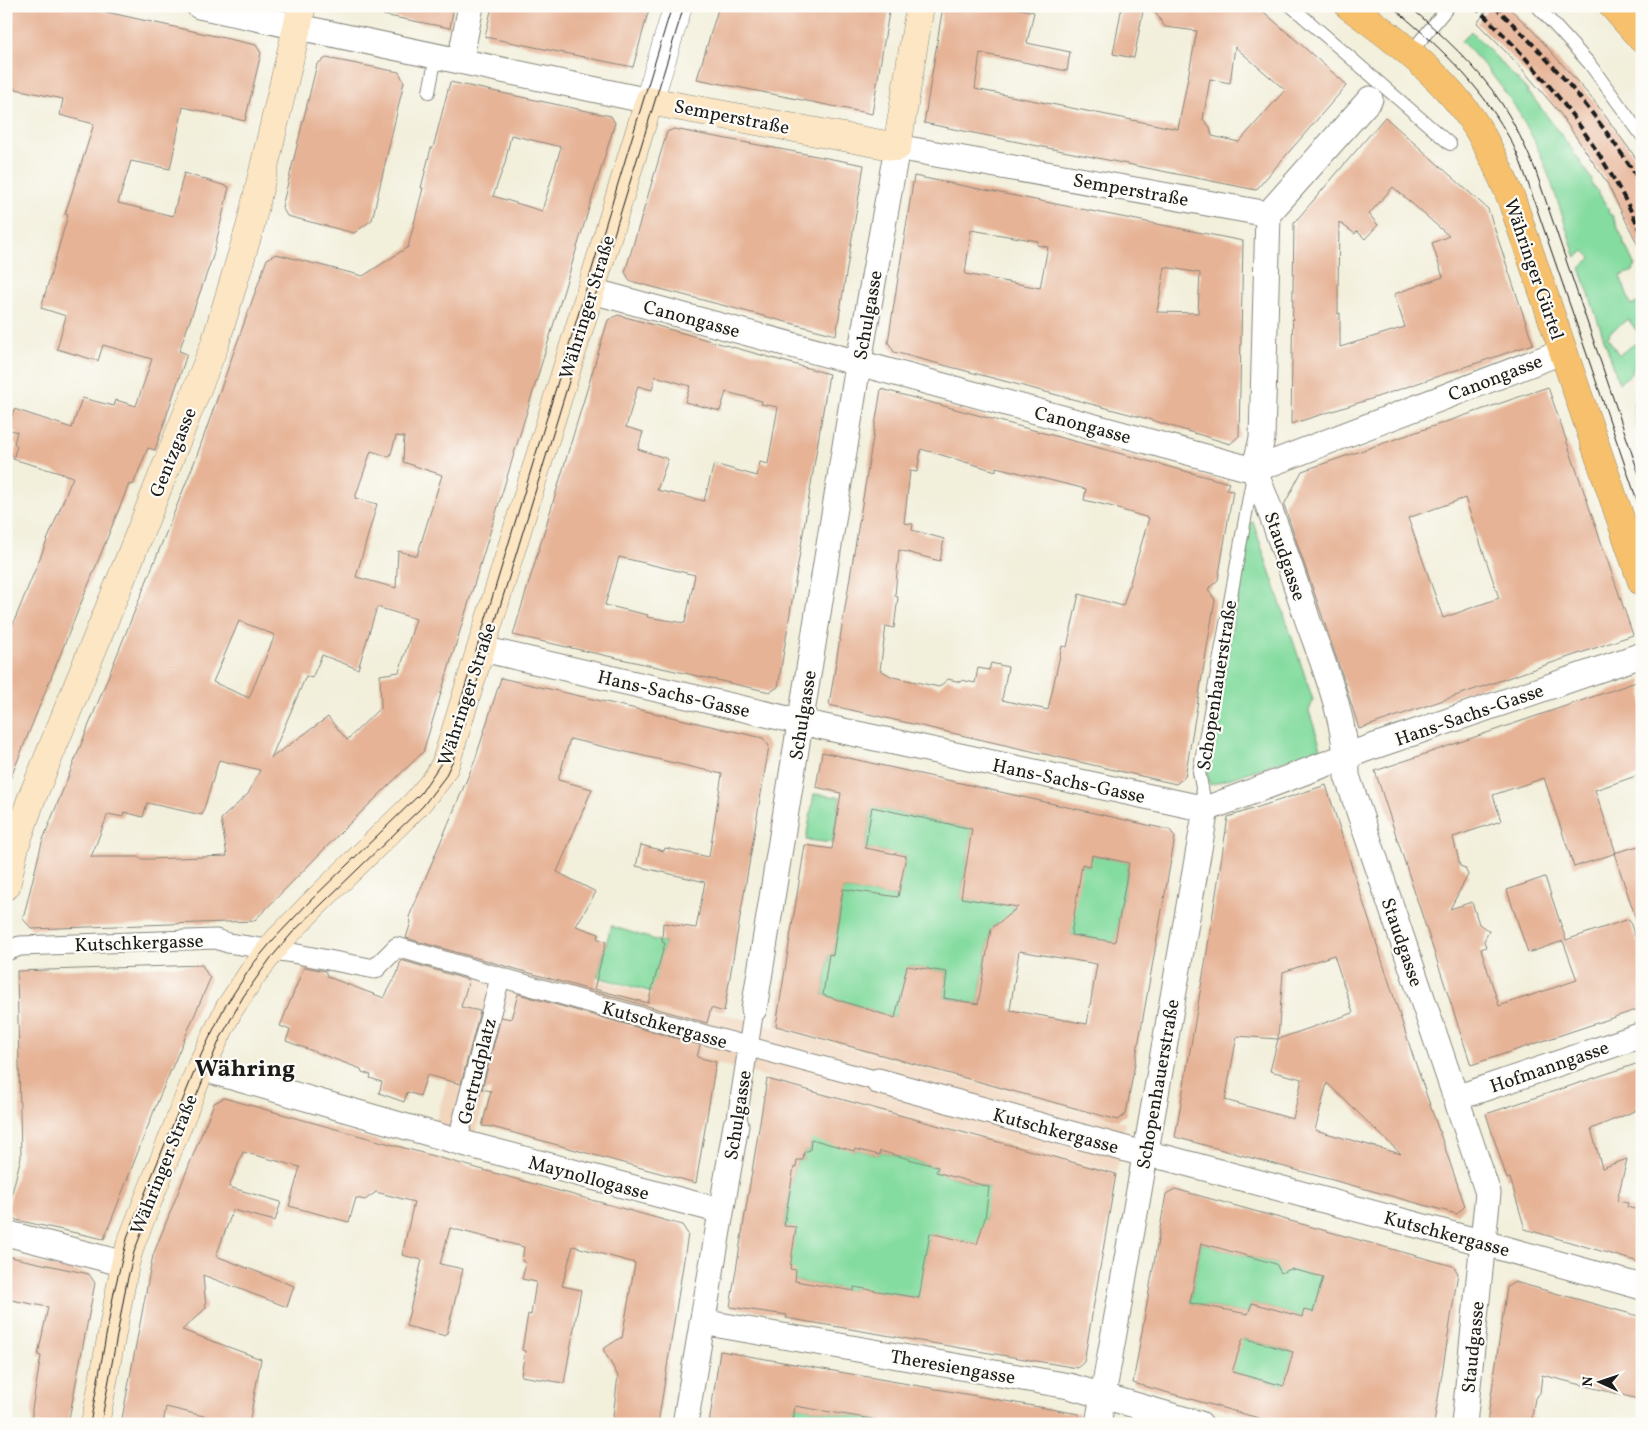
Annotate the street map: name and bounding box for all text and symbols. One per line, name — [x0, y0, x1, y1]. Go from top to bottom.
street label: Semperstraße — [672, 94, 791, 142]
street label: Semperstraße — [1071, 168, 1190, 214]
street label: Währinger Gürtel — [1497, 195, 1570, 344]
street label: Währinger Straße — [554, 232, 622, 383]
street label: Schulgasse — [848, 268, 890, 362]
street label: Canongasse — [640, 295, 743, 345]
street label: Canongasse — [1445, 349, 1547, 409]
street label: Canongasse — [1031, 401, 1134, 451]
street label: Gentzgasse — [144, 404, 204, 502]
street label: Staudgasse — [1257, 509, 1311, 605]
street label: Schopenhauerstraße — [1192, 598, 1244, 772]
street label: Währinger Straße — [432, 620, 503, 770]
street label: Hans-Sachs-Gasse — [595, 665, 752, 725]
street label: Schulgasse — [784, 669, 824, 762]
street label: Hans-Sachs-Gasse — [1392, 678, 1547, 754]
street label: Hans-Sachs-Gasse — [990, 753, 1147, 811]
street label: Staudgasse — [1374, 895, 1428, 991]
street label: Kutschkergasse — [74, 929, 204, 959]
street label: Kutschkergasse — [599, 996, 730, 1056]
street label: Schopenhauerstraße — [1131, 997, 1187, 1171]
street label: Gertrudplatz — [452, 1016, 504, 1127]
street label: Hofmanngasse — [1487, 1035, 1613, 1100]
district label: Währing — [195, 1053, 295, 1087]
street label: Schulgasse — [719, 1069, 759, 1162]
street label: Währinger Straße — [125, 1091, 205, 1239]
street label: Kutschkergasse — [990, 1103, 1121, 1161]
street label: Maynollogasse — [525, 1150, 652, 1208]
street label: Kutschkergasse — [1381, 1206, 1512, 1264]
street label: Staudgasse — [1456, 1300, 1492, 1395]
street label: Theresiengasse — [888, 1344, 1017, 1392]
north arrow — [1576, 1358, 1626, 1408]
text: N — [1579, 1376, 1598, 1387]

